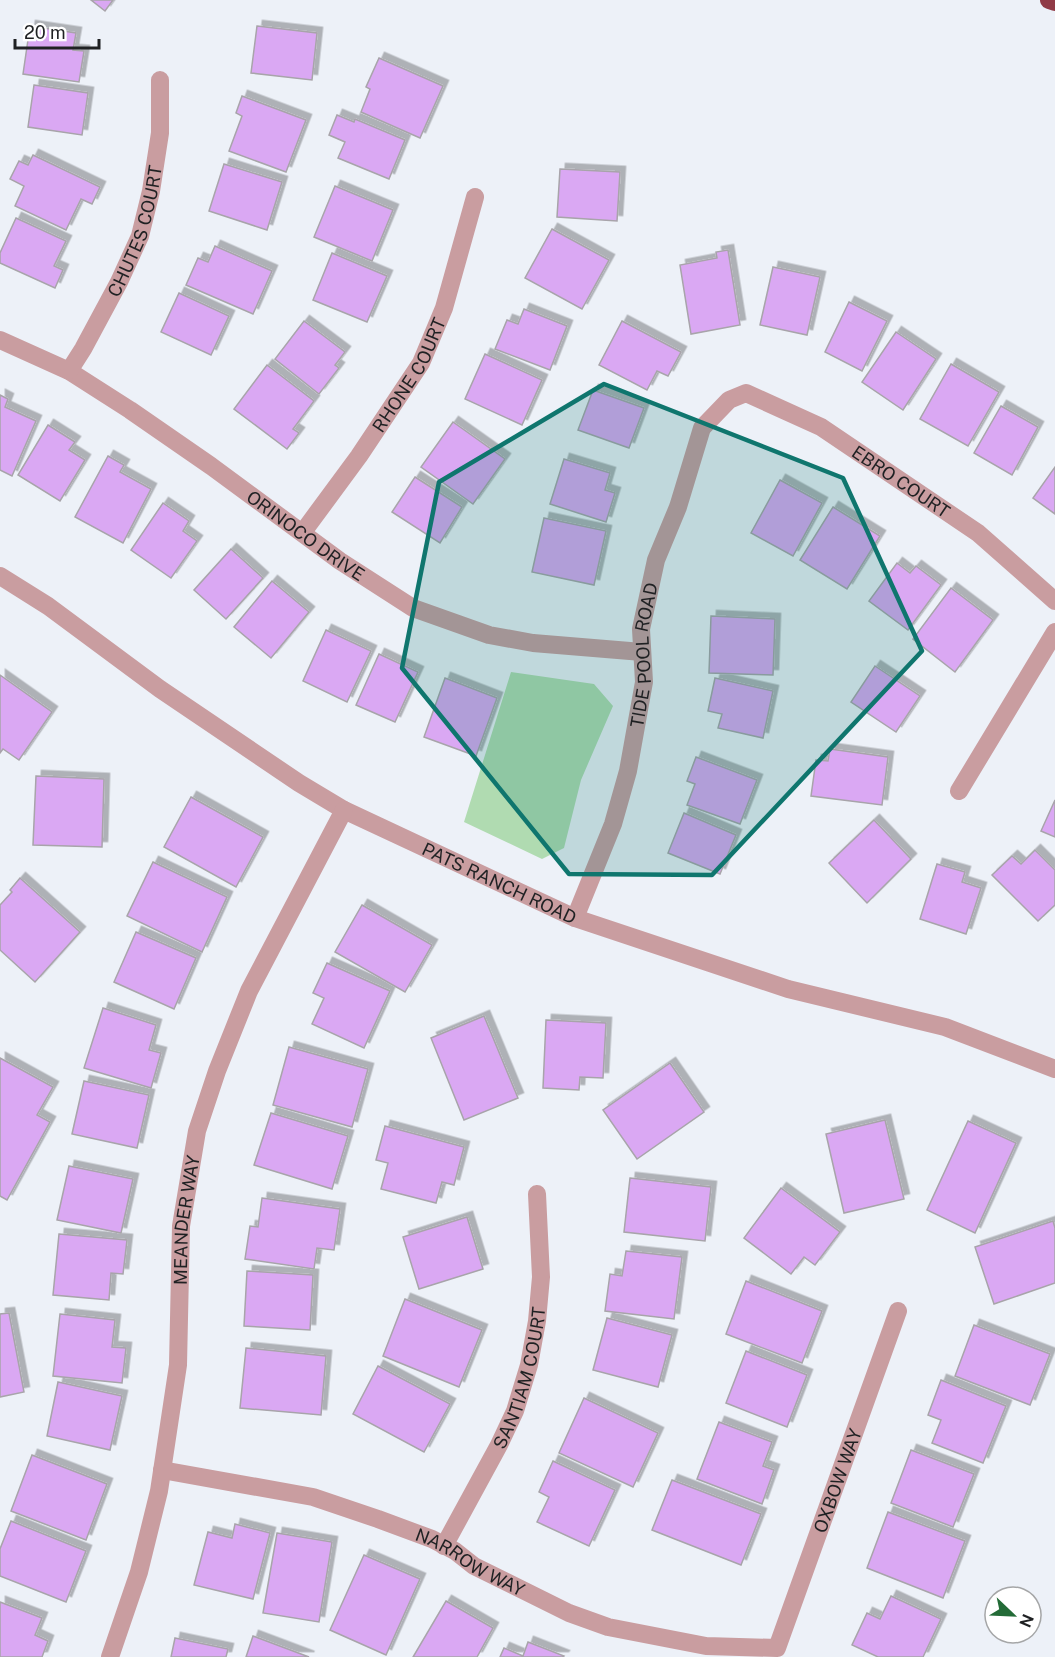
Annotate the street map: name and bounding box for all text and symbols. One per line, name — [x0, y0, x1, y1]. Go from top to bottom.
scale bar — [15, 12, 99, 50]
text: 20 m — [24, 22, 66, 43]
street label: CHUTES COURT — [103, 164, 165, 300]
street label: RHONE COURT — [368, 314, 449, 436]
street label: EBRO COURT — [848, 441, 955, 522]
street label: ORINOCO DRIVE — [243, 486, 369, 585]
street label: TIDE POOL ROAD — [626, 581, 661, 729]
street label: PATS RANCH ROAD — [419, 838, 580, 928]
street label: MEANDER WAY — [169, 1153, 203, 1285]
street label: SANTIAM COURT — [488, 1305, 549, 1452]
street label: OXBOW WAY — [809, 1426, 865, 1535]
street label: NARROW WAY — [413, 1523, 528, 1600]
north arrow — [983, 1585, 1043, 1645]
text: N — [1015, 1611, 1038, 1630]

